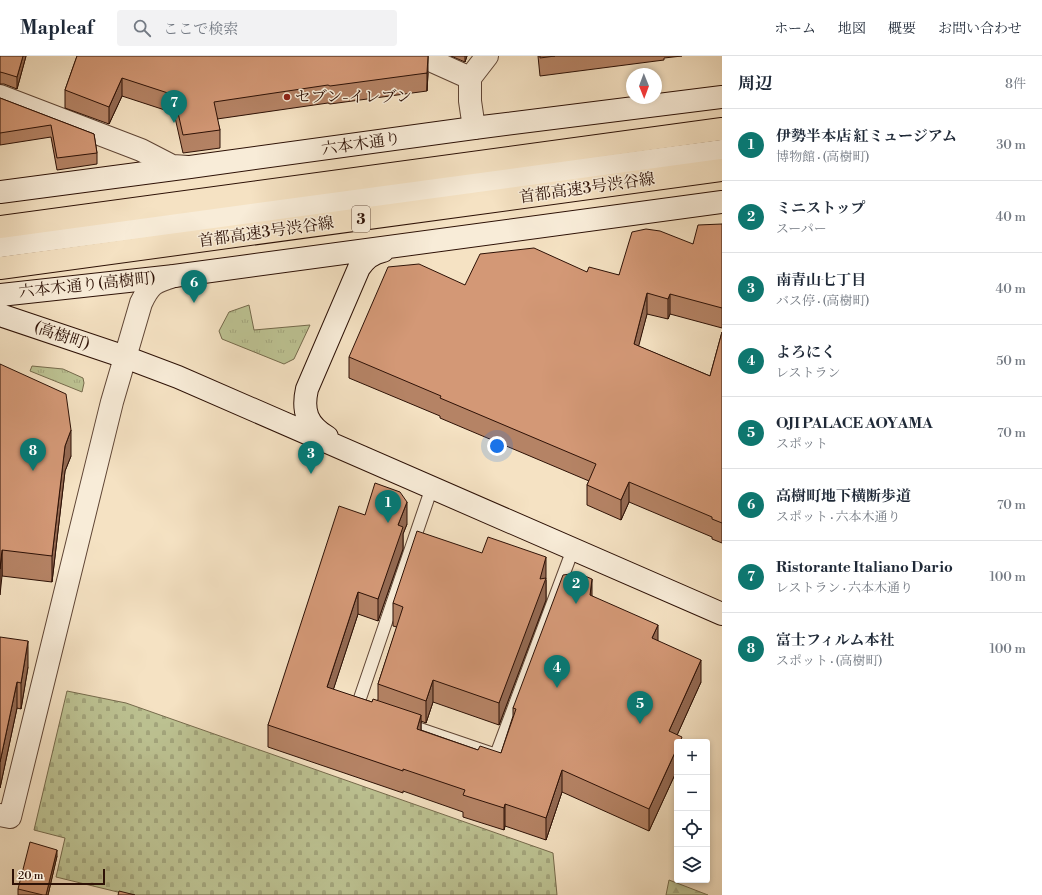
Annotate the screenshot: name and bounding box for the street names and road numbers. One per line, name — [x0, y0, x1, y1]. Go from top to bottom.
street label: 六本木通り — [320, 129, 402, 159]
street label: 首都高速3号渋谷線 — [518, 169, 656, 207]
road number: 3 — [352, 206, 370, 232]
street label: 首都高速3号渋谷線 — [197, 213, 335, 251]
street label: 六本木通り(高樹町) — [17, 268, 157, 302]
street label: (高樹町) — [31, 317, 93, 355]

